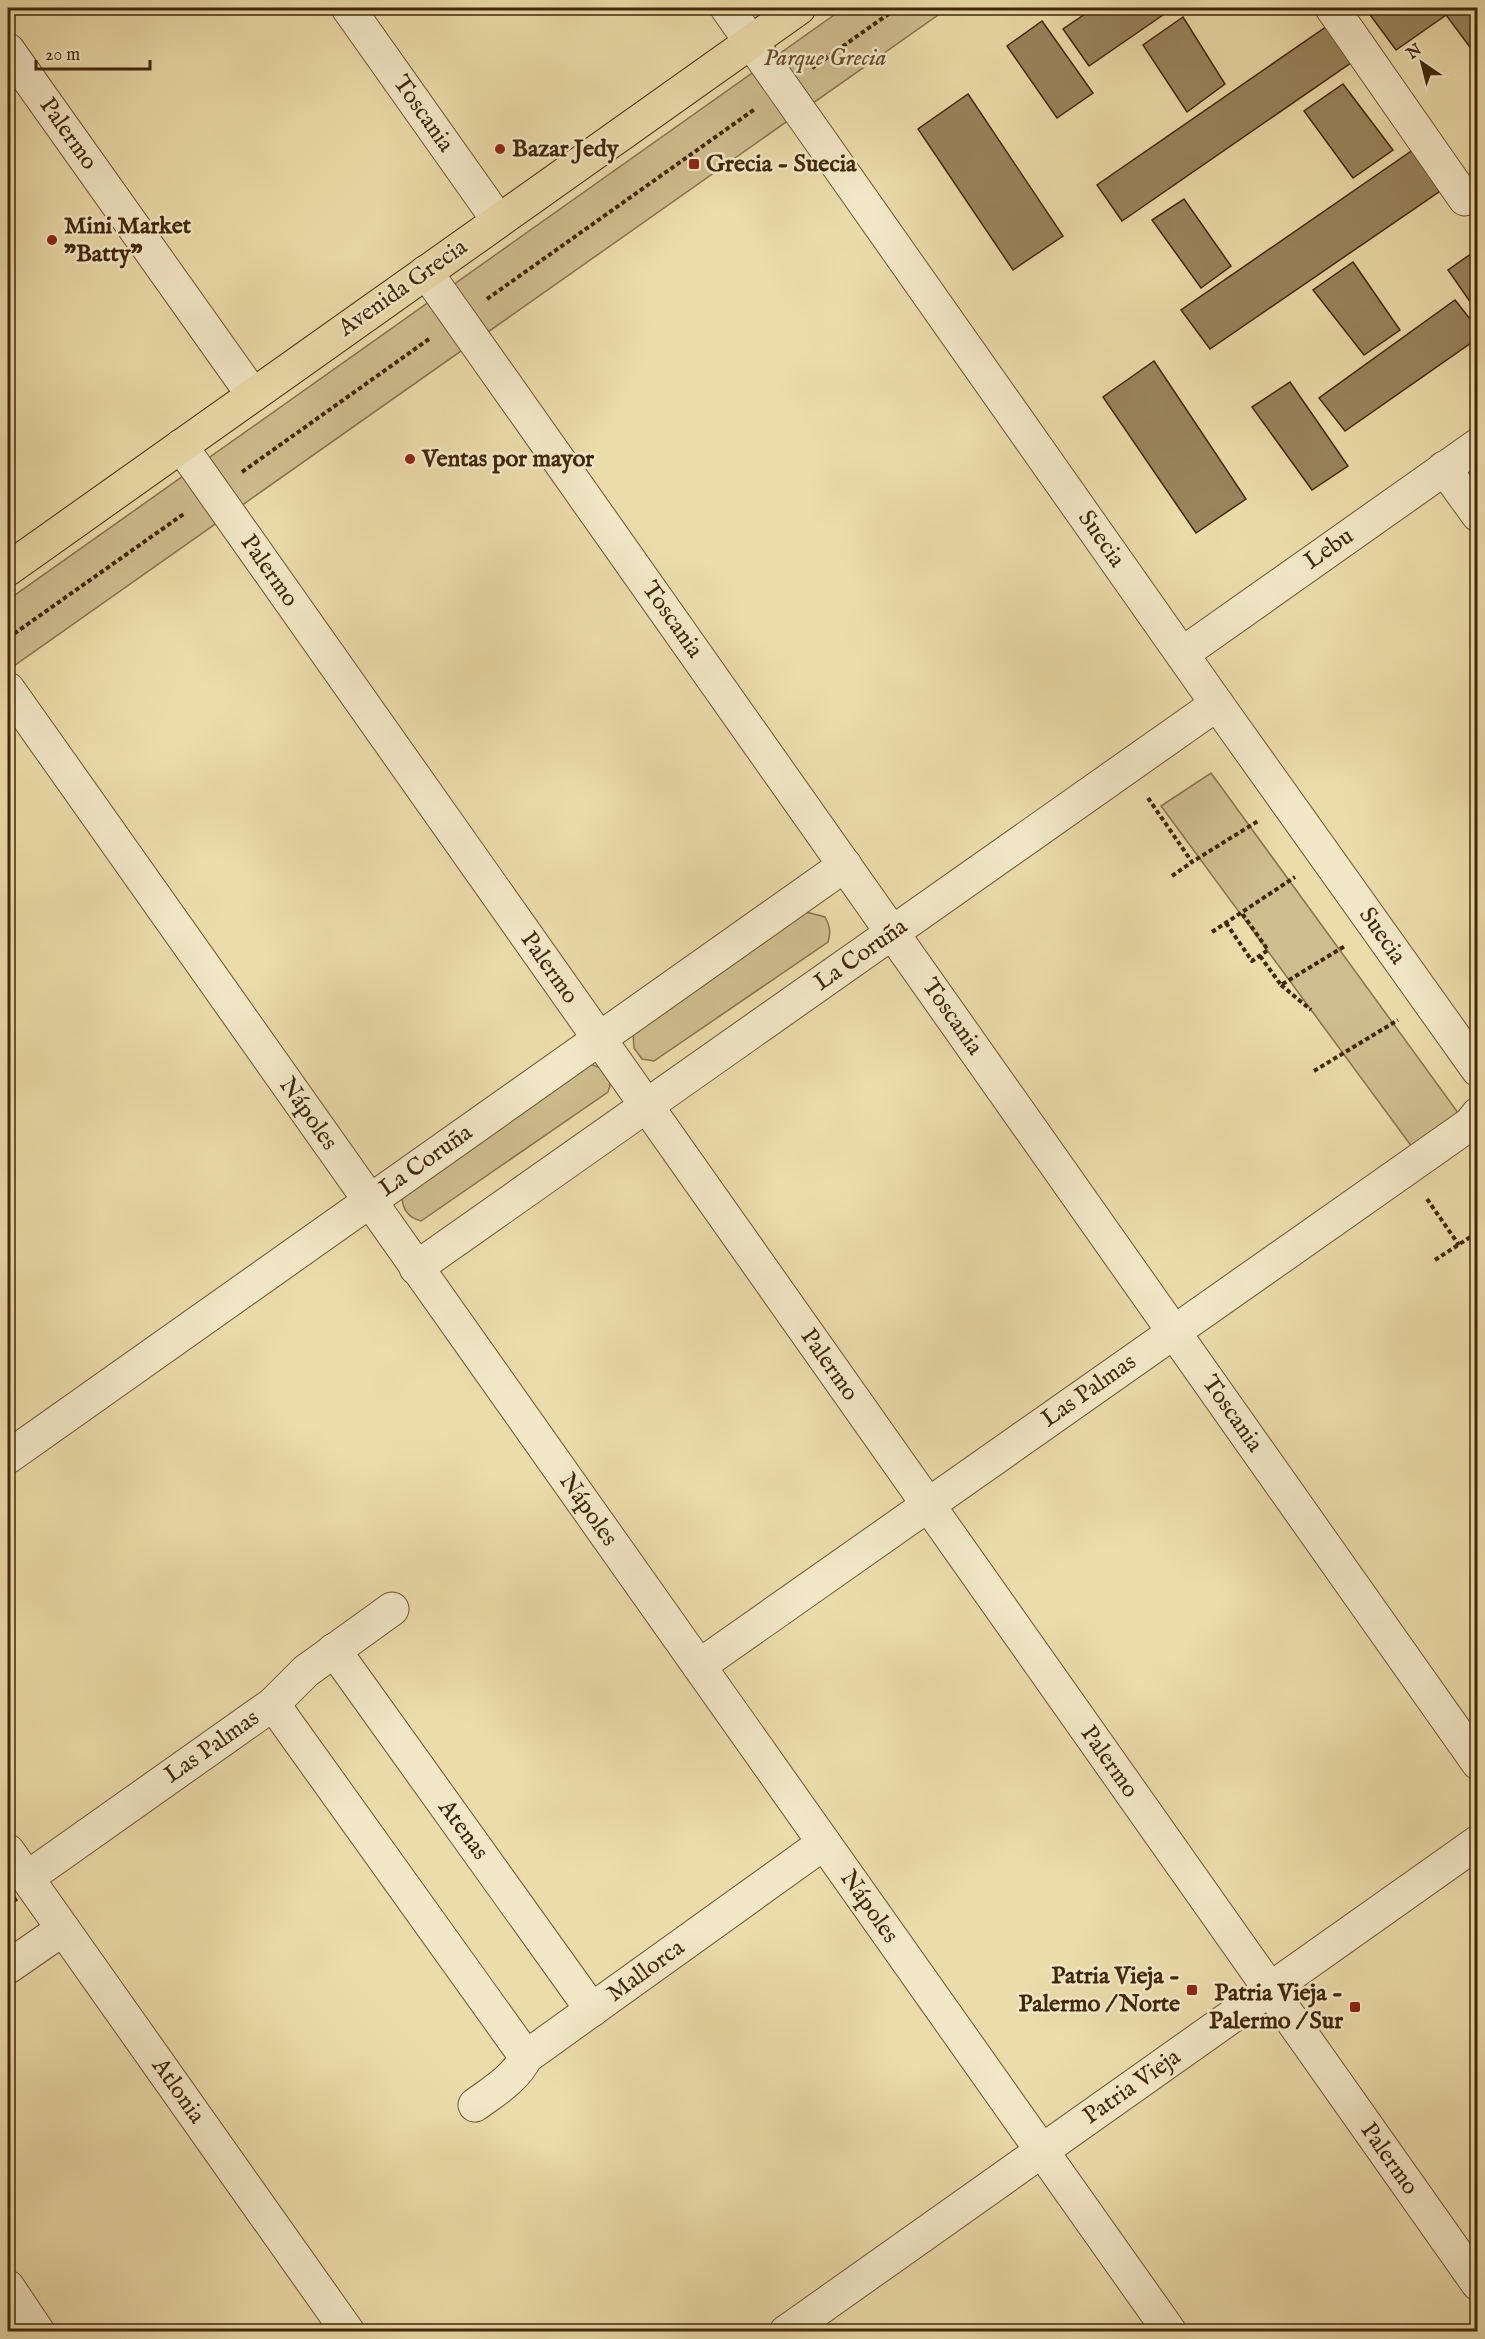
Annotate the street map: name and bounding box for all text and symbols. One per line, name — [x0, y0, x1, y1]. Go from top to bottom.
scale bar — [36, 33, 150, 71]
north arrow — [1392, 33, 1452, 93]
text: N — [1402, 40, 1426, 65]
park label: Parque Grecia — [764, 43, 886, 74]
text: 20 m — [45, 44, 80, 67]
street label: Toscania — [385, 69, 461, 159]
street label: Palermo — [32, 92, 104, 176]
place label: Bazar Jedy — [512, 134, 620, 165]
marker: Bazar Jedy — [493, 142, 507, 156]
place label: Grecia - Suecia — [706, 149, 857, 180]
marker: Grecia - Suecia — [687, 157, 701, 171]
place label: Mini Market "Batty" — [64, 211, 192, 270]
street label: Avenida Grecia — [332, 232, 474, 345]
marker: Mini Market "Batty" — [45, 233, 59, 247]
place label: Ventas por mayor — [421, 444, 594, 475]
marker: Ventas por mayor — [403, 452, 417, 466]
street label: Suecia — [1070, 504, 1132, 574]
street label: Lebu — [1298, 521, 1360, 577]
street label: Palermo — [233, 529, 305, 613]
street label: Toscania — [634, 575, 710, 665]
street label: Suecia — [1351, 901, 1413, 971]
street label: La Coruña — [808, 911, 914, 998]
street label: Palermo — [513, 926, 585, 1010]
street label: Toscania — [914, 972, 990, 1062]
street label: Nápoles — [272, 1071, 344, 1157]
street label: La Coruña — [373, 1117, 479, 1204]
street label: Palermo — [793, 1323, 865, 1407]
street label: Las Palmas — [1035, 1347, 1143, 1435]
street label: Toscania — [1194, 1369, 1270, 1459]
street label: Nápoles — [552, 1467, 624, 1553]
street label: Las Palmas — [158, 1703, 266, 1791]
street label: Palermo — [1073, 1720, 1145, 1804]
street label: Atenas — [430, 1793, 495, 1866]
street label: Nápoles — [833, 1864, 905, 1950]
street label: Mallorca — [601, 1932, 691, 2009]
place label: Patria Vieja - Palermo / Norte — [1019, 1961, 1180, 2020]
place label: Patria Vieja - Palermo / Sur — [1209, 1978, 1343, 2037]
marker: Patria Vieja - Palermo / Norte — [1185, 1983, 1199, 1997]
marker: Patria Vieja - Palermo / Sur — [1348, 2000, 1362, 2014]
street label: Patria Vieja — [1077, 2042, 1187, 2132]
street label: Atlonia — [144, 2051, 212, 2130]
street label: Palermo — [1353, 2117, 1425, 2201]

